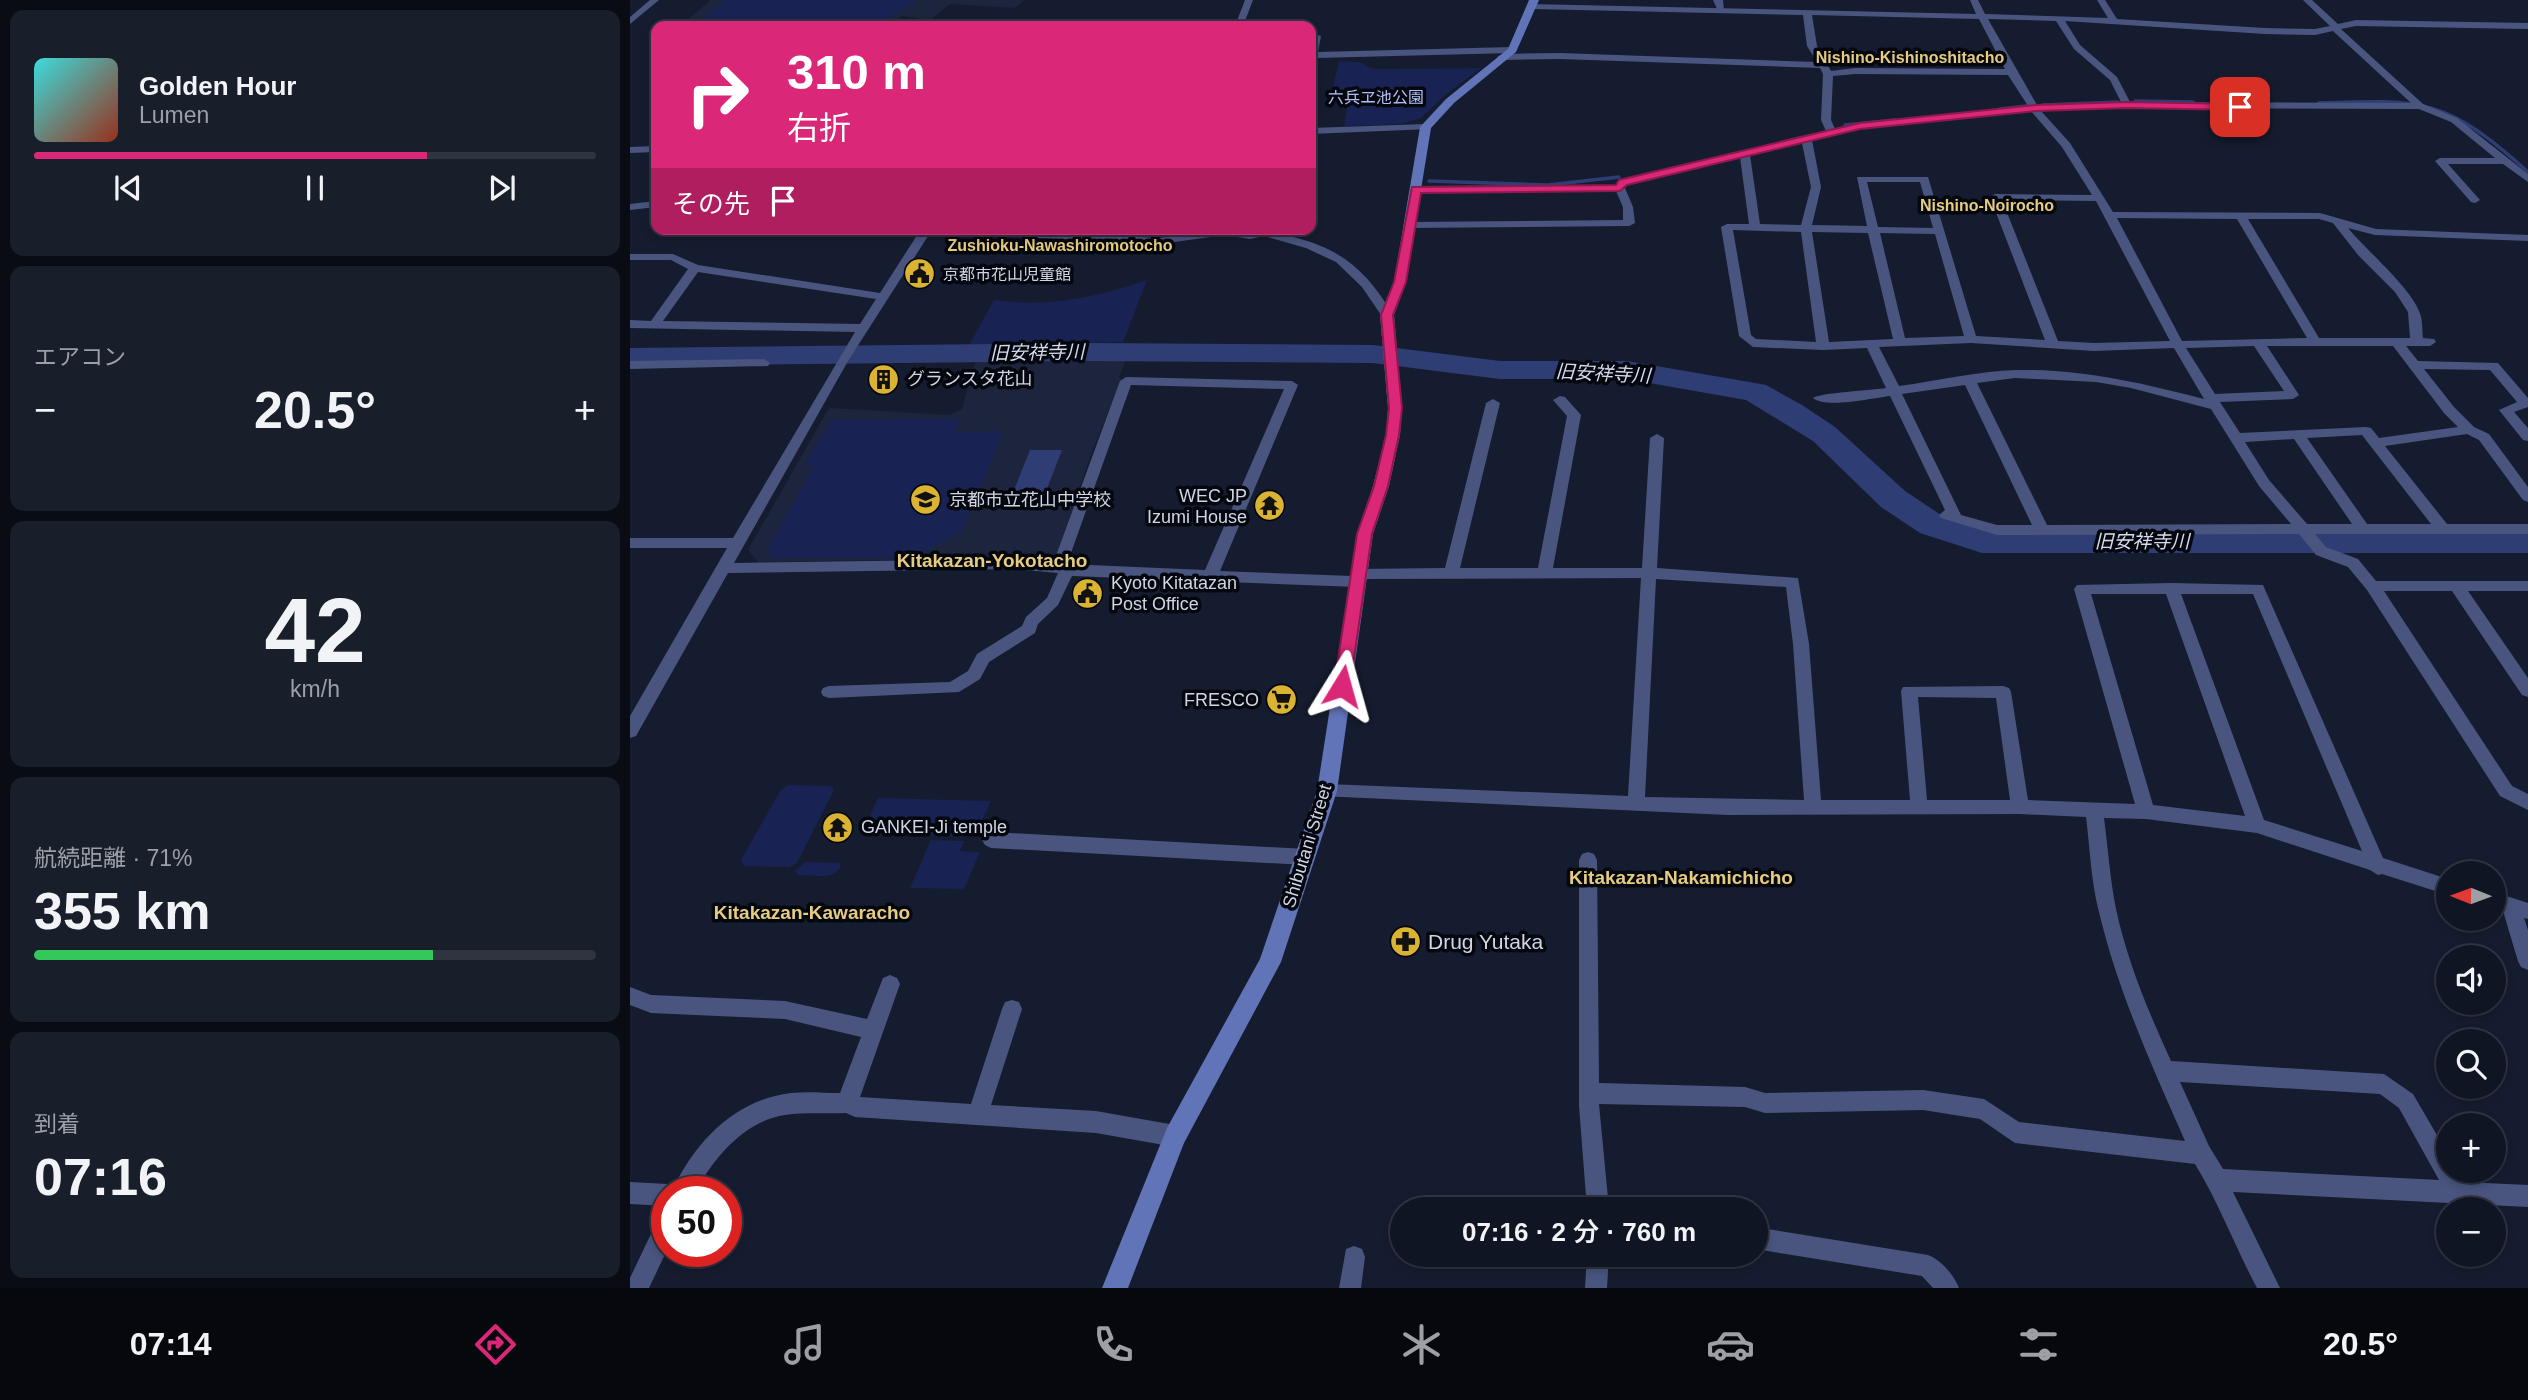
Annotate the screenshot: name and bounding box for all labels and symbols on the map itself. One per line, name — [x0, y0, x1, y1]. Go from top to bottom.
district label: Nishino-Kishinoshitacho — [1816, 49, 2004, 66]
pin — [2210, 77, 2270, 137]
park label: 六兵ヱ池公園 — [1328, 89, 1424, 106]
district label: Nishino-Noirocho — [1920, 197, 2054, 214]
district label: Zushioku-Nawashiromotocho — [948, 237, 1173, 254]
public building icon: 京都市花山児童館 — [903, 257, 937, 291]
place label: 京都市花山児童館 — [943, 266, 1071, 283]
water label: 旧安祥寺川 — [989, 341, 1087, 364]
water label: 旧安祥寺川 — [1555, 361, 1653, 387]
building icon: グランスタ花山 — [867, 362, 901, 396]
place label: グランスタ花山 — [907, 369, 1033, 389]
school or university icon: 京都市立花山中学校 — [909, 483, 943, 517]
place label: WEC JP Izumi House — [1147, 486, 1247, 527]
temple icon: WEC JP Izumi House — [1253, 489, 1287, 523]
place label: 京都市立花山中学校 — [949, 490, 1111, 510]
water label: 旧安祥寺川 — [2094, 531, 2191, 552]
district label: Kitakazan-Yokotacho — [897, 550, 1087, 571]
place label: Kyoto Kitatazan Post Office — [1111, 573, 1237, 614]
public building icon: Kyoto Kitatazan Post Office — [1071, 576, 1105, 610]
position arrow — [1305, 649, 1379, 723]
supermarket icon: FRESCO — [1265, 683, 1299, 717]
place label: FRESCO — [1184, 690, 1259, 710]
street label: Shibutani Street — [1279, 782, 1335, 910]
temple icon: GANKEI-Ji temple — [821, 810, 855, 844]
place label: GANKEI-Ji temple — [861, 817, 1007, 837]
north arrow — [2436, 861, 2506, 931]
district label: Kitakazan-Nakamichicho — [1569, 867, 1793, 888]
district label: Kitakazan-Kawaracho — [714, 902, 910, 923]
pharmacy icon: Drug Yutaka — [1388, 925, 1422, 959]
place label: Drug Yutaka — [1428, 930, 1544, 953]
speed limit sign: 50 — [651, 1176, 742, 1267]

